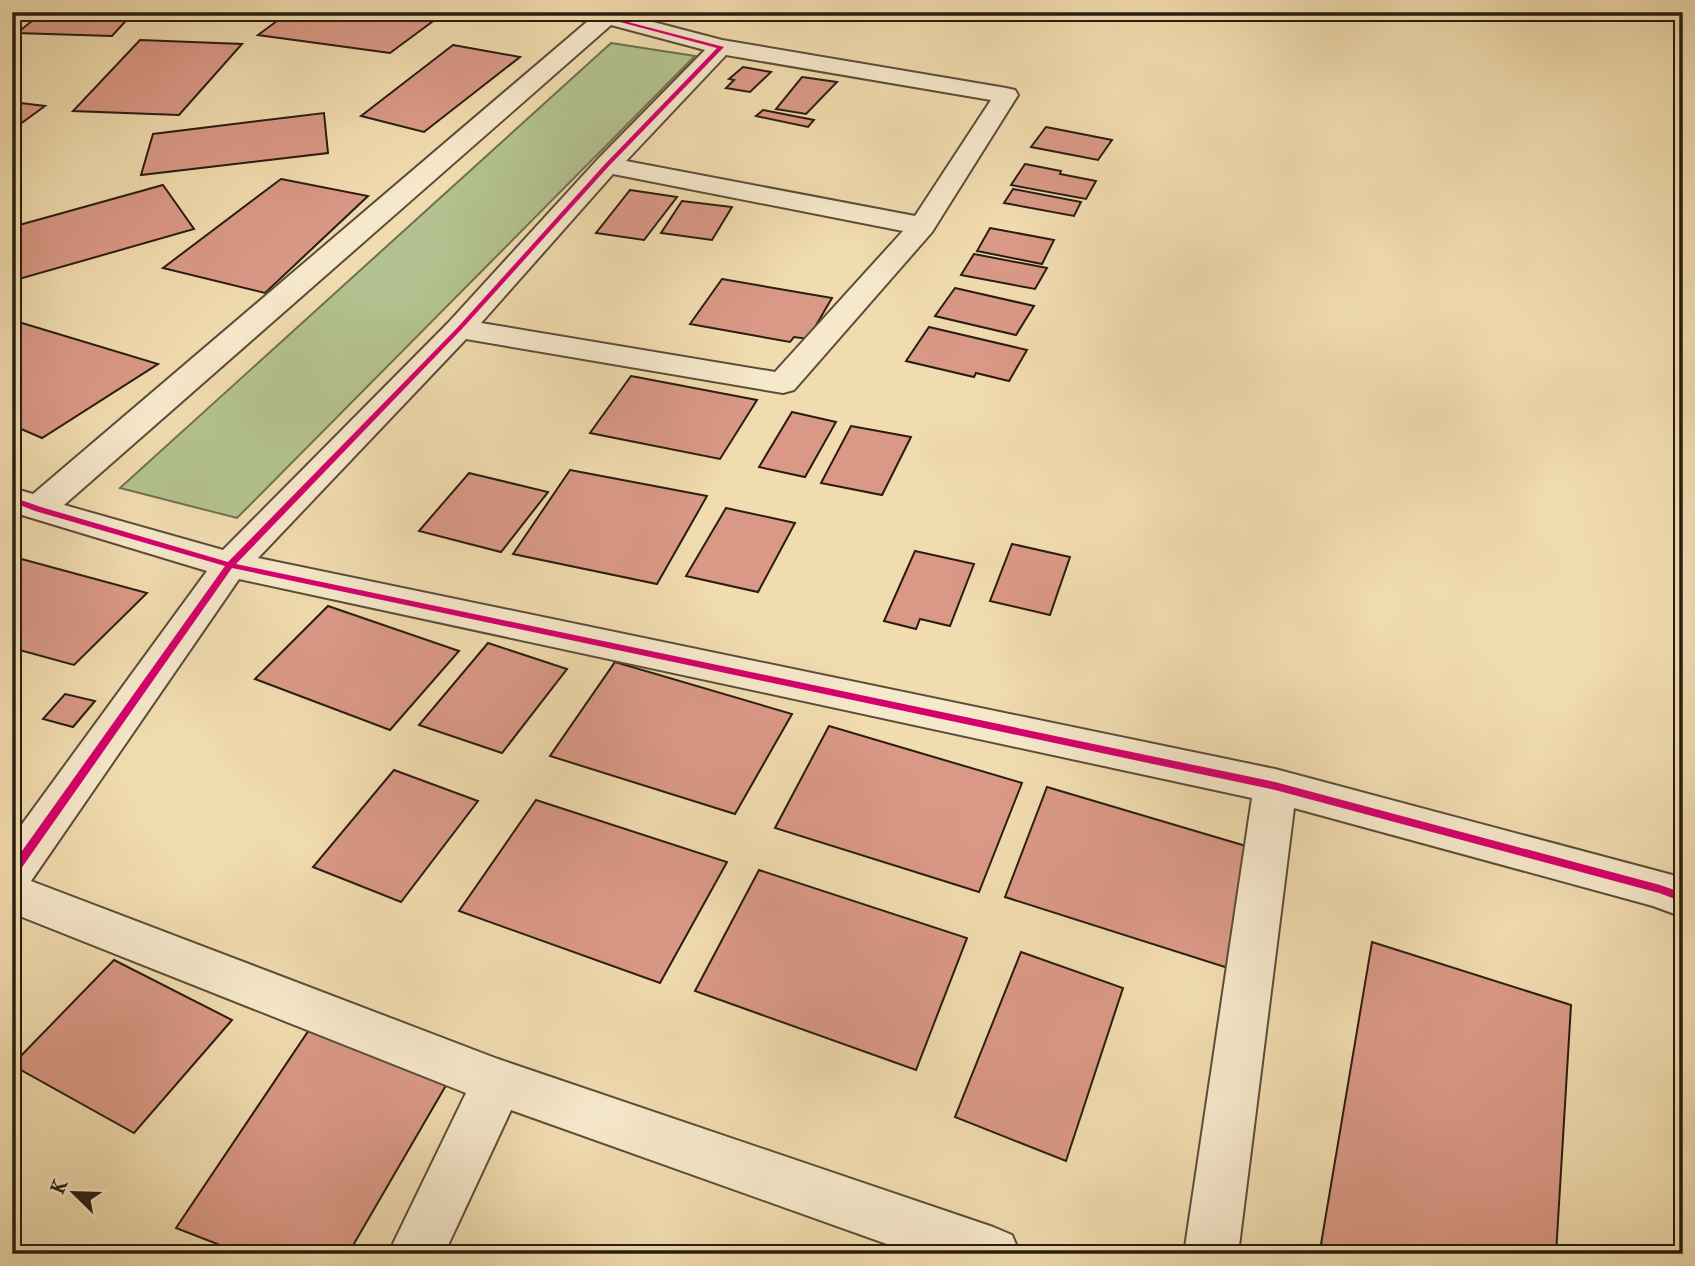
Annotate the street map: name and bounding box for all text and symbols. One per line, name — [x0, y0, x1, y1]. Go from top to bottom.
north arrow — [38, 1158, 108, 1228]
text: K — [46, 1175, 73, 1198]

